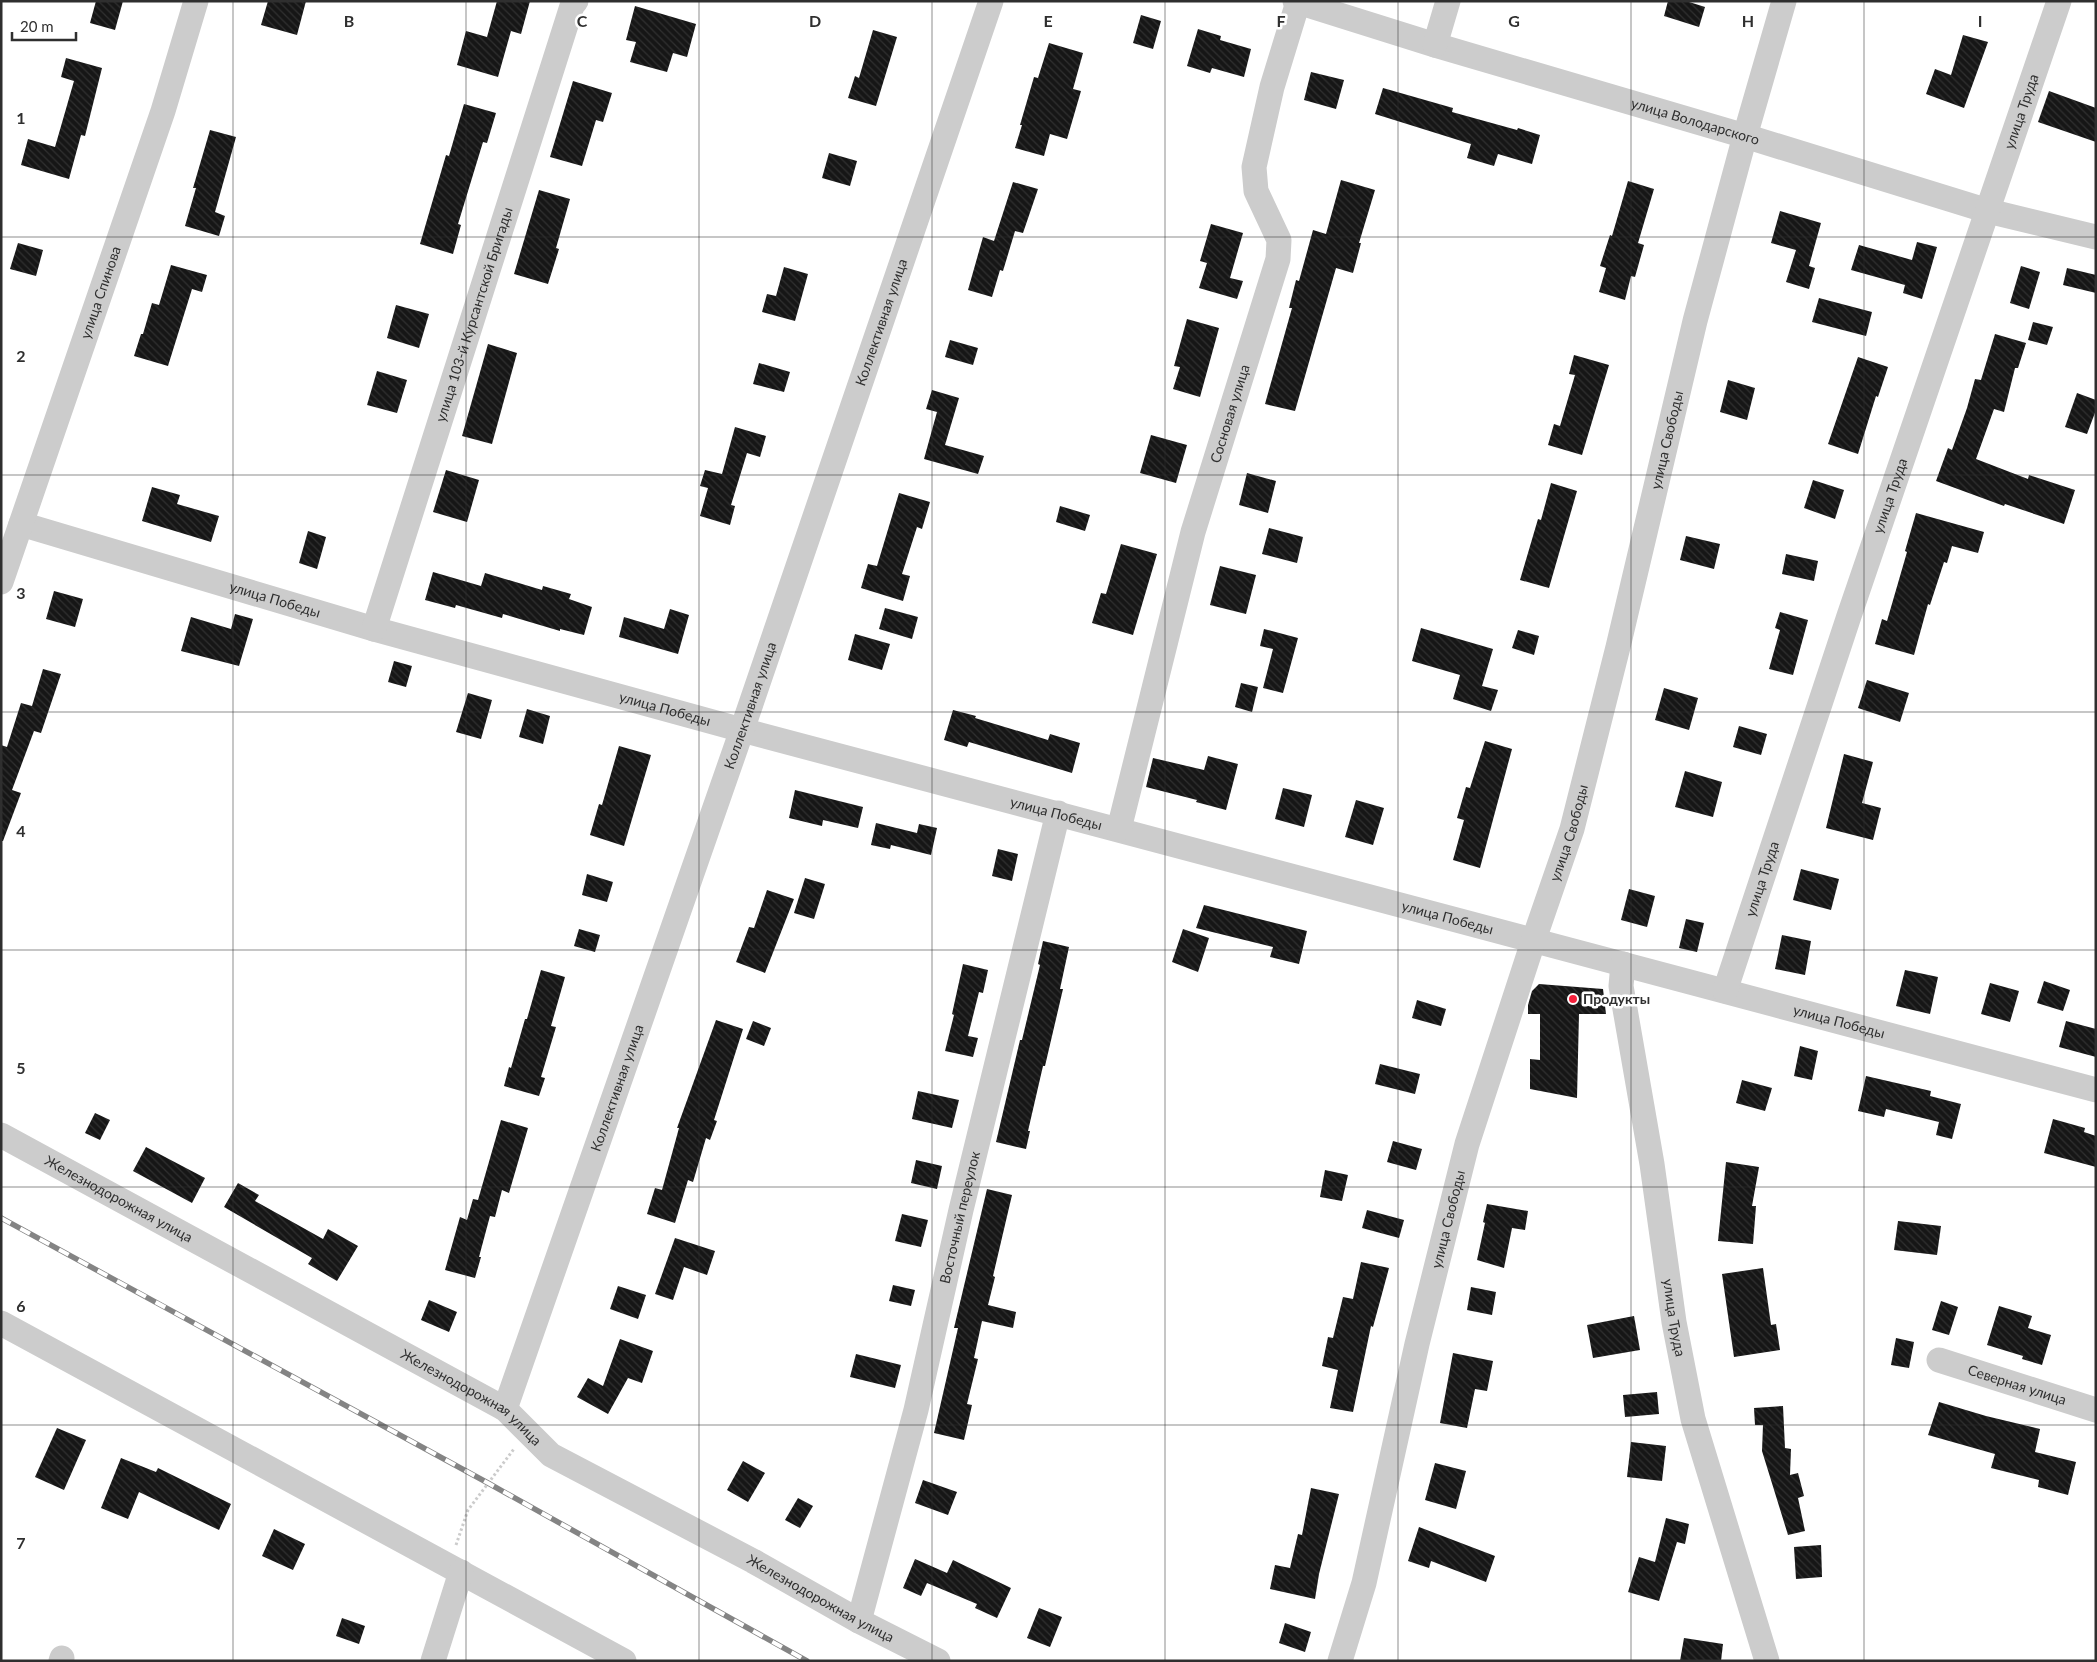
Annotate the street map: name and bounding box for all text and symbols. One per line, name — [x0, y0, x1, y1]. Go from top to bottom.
scale bar — [12, 10, 76, 42]
text: B — [344, 11, 354, 30]
text: C — [577, 11, 588, 30]
text: D — [809, 11, 821, 30]
text: E — [1043, 11, 1053, 30]
text: F — [1276, 11, 1286, 30]
text: G — [1508, 11, 1520, 30]
text: H — [1742, 11, 1754, 30]
text: I — [1978, 11, 1982, 30]
text: 20 m — [20, 17, 54, 35]
street label: улица Труда — [2000, 72, 2042, 151]
street label: улица Володарского — [1629, 94, 1762, 148]
text: 1 — [16, 108, 26, 127]
street label: улица 103-й Курсантской Бригады — [431, 205, 516, 424]
street label: улица Спинова — [76, 244, 124, 341]
street label: Коллективная улица — [851, 256, 910, 388]
text: 2 — [16, 346, 26, 365]
street label: Сосновая улица — [1206, 362, 1253, 465]
street label: улица Свободы — [1647, 389, 1686, 491]
street label: улица Труда — [1869, 456, 1910, 535]
street label: улица Победы — [228, 577, 323, 621]
text: 3 — [16, 583, 26, 602]
street label: Коллективная улица — [720, 640, 779, 771]
street label: улица Победы — [617, 688, 713, 729]
street label: улица Свободы — [1546, 782, 1591, 884]
street label: улица Победы — [1009, 793, 1104, 833]
text: 4 — [16, 821, 26, 840]
street label: улица Труда — [1741, 839, 1782, 919]
street label: улица Победы — [1400, 897, 1495, 937]
place label: Продукты — [1583, 990, 1650, 1007]
marker: Продукты — [1567, 993, 1579, 1005]
street label: улица Победы — [1791, 1001, 1887, 1042]
street label: Коллективная улица — [587, 1022, 647, 1154]
text: 5 — [16, 1058, 26, 1077]
street label: Восточный переулок — [936, 1149, 983, 1285]
street label: Железнодорожная улица — [42, 1152, 196, 1246]
street label: улица Свободы — [1427, 1168, 1468, 1270]
street label: улица Труда — [1660, 1278, 1690, 1358]
text: 6 — [16, 1296, 26, 1315]
street label: Железнодорожная улица — [398, 1345, 545, 1449]
street label: Северная улица — [1966, 1361, 2069, 1408]
text: 7 — [16, 1533, 26, 1552]
street label: Железнодорожная улица — [744, 1550, 897, 1645]

